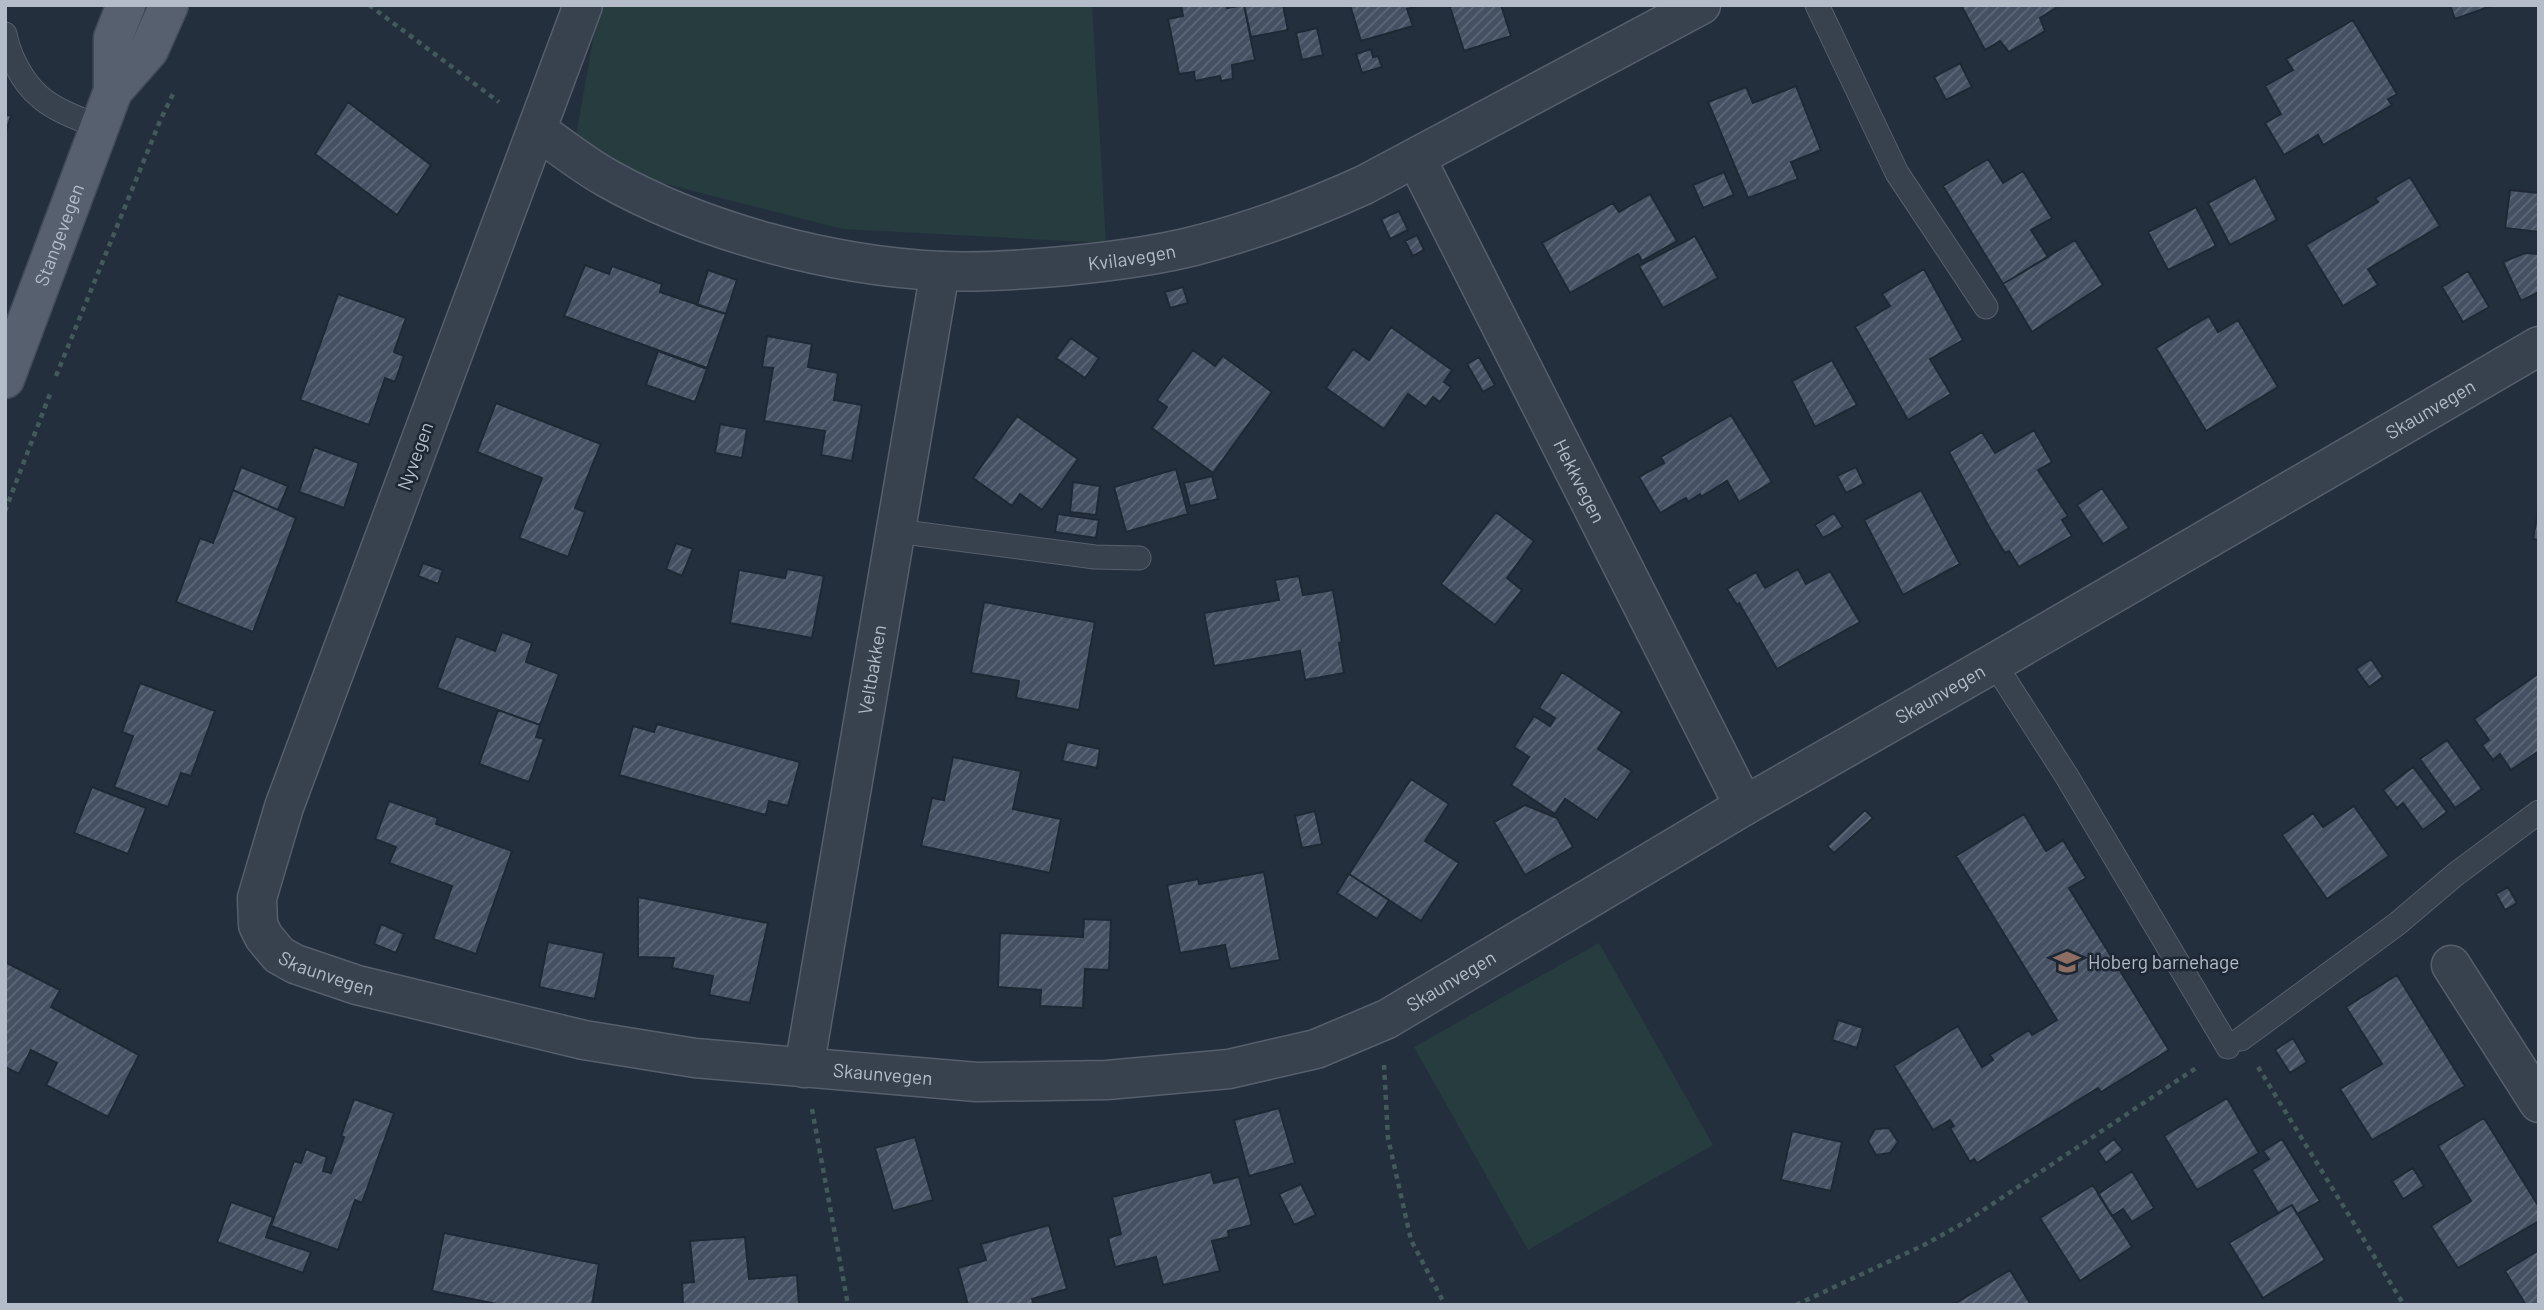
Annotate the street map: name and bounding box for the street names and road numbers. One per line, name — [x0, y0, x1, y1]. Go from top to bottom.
street label: Stangevegen — [29, 180, 88, 289]
street label: Kvilavegen — [1087, 239, 1178, 275]
street label: Skaunvegen — [2381, 374, 2479, 444]
street label: Nyvegen — [392, 419, 437, 493]
street label: Hekkvegen — [1549, 435, 1611, 527]
street label: Veltbakken — [852, 623, 890, 716]
street label: Skaunvegen — [1891, 659, 1989, 728]
street label: Skaunvegen — [275, 945, 377, 1000]
street label: Skaunvegen — [1402, 945, 1500, 1016]
street label: Skaunvegen — [832, 1058, 934, 1089]

